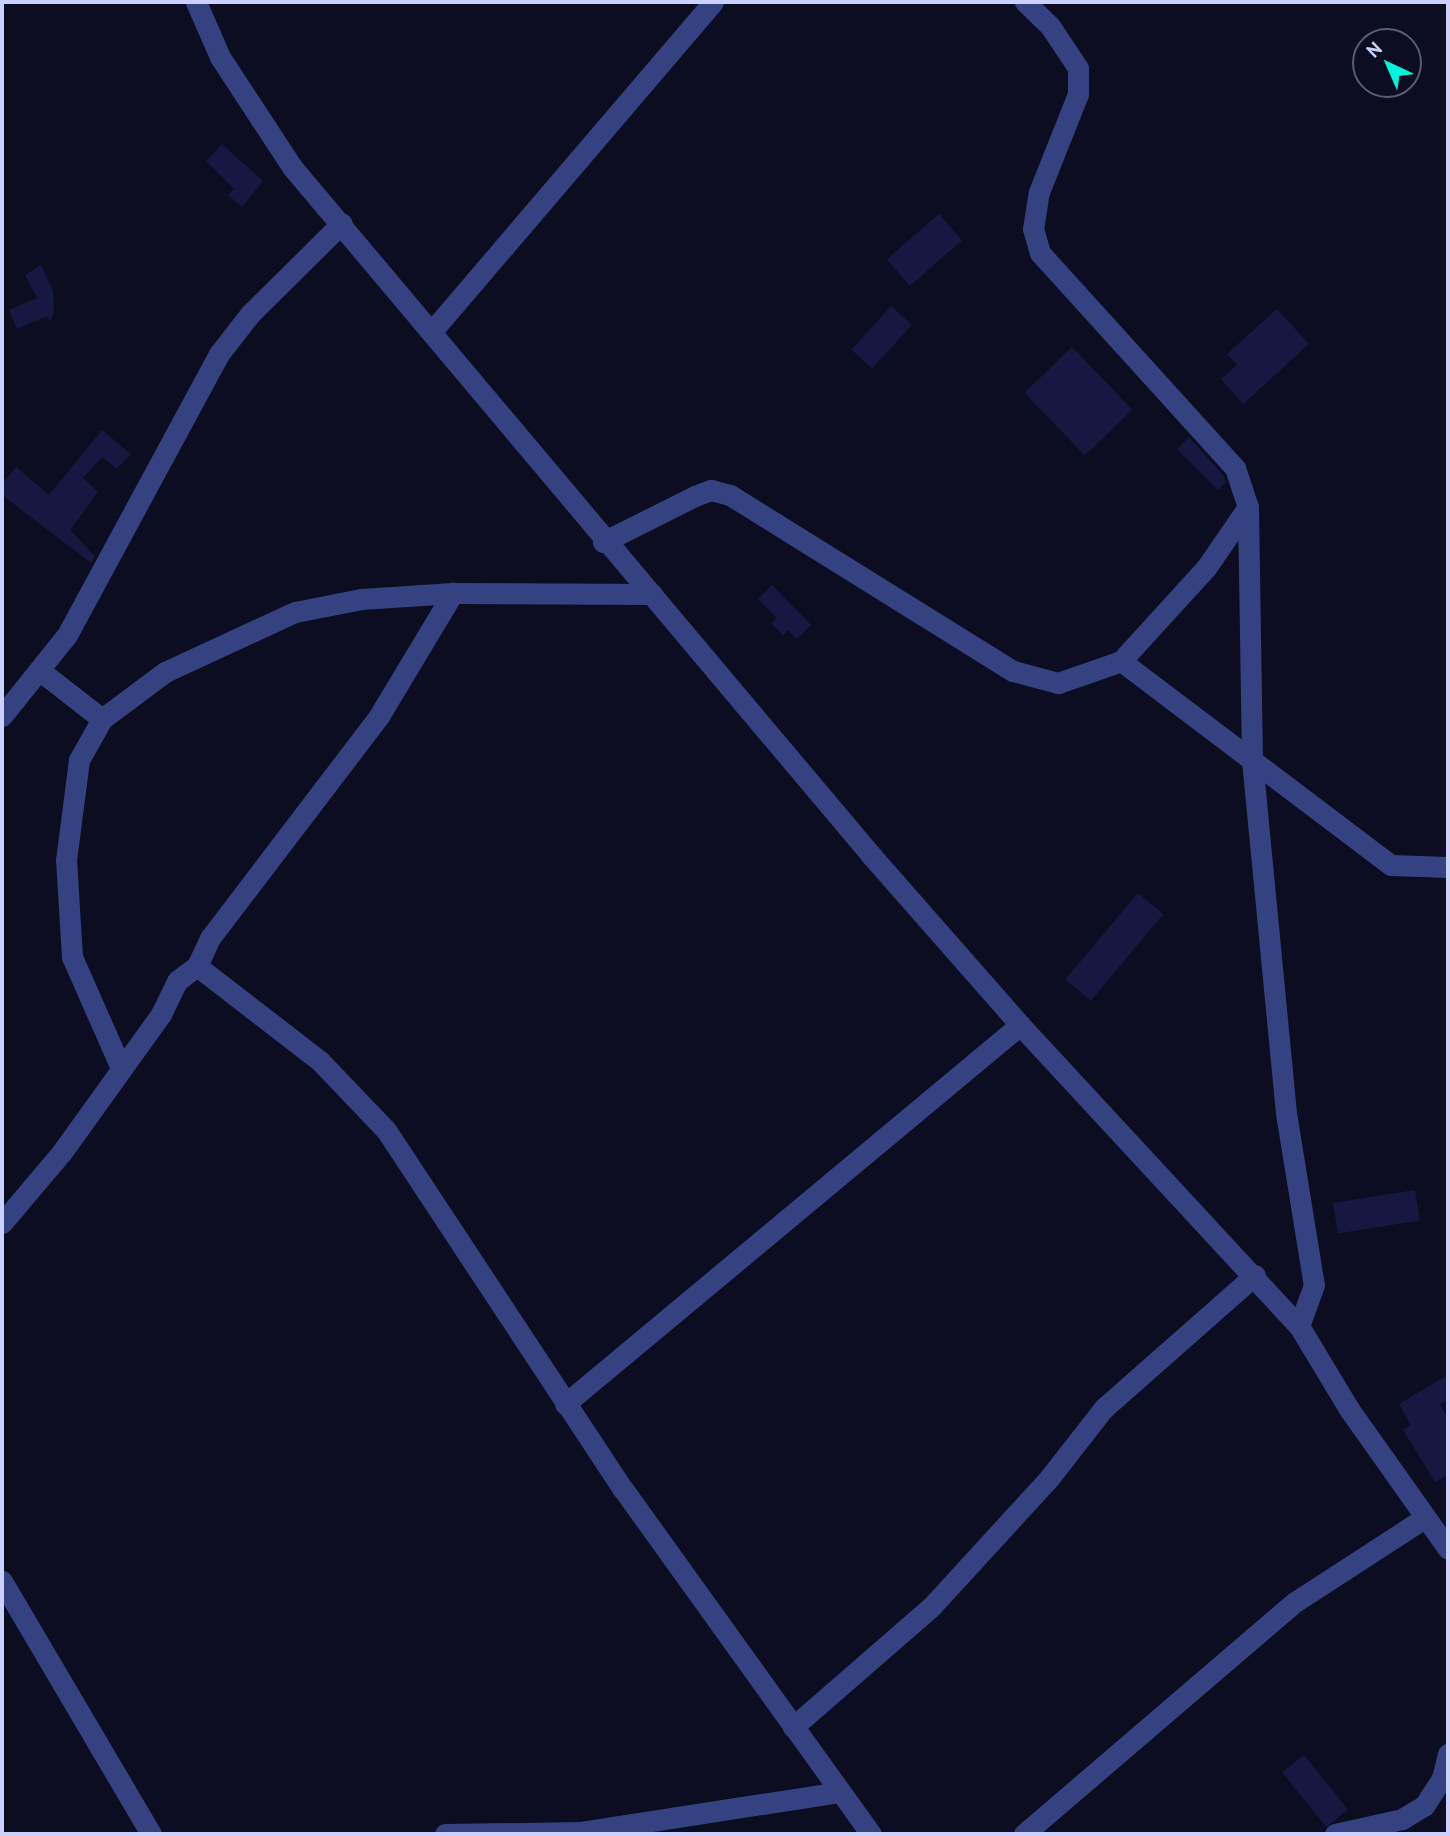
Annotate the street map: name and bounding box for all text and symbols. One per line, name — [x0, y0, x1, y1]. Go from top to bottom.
north arrow — [1352, 28, 1422, 98]
text: N — [1361, 36, 1387, 62]

